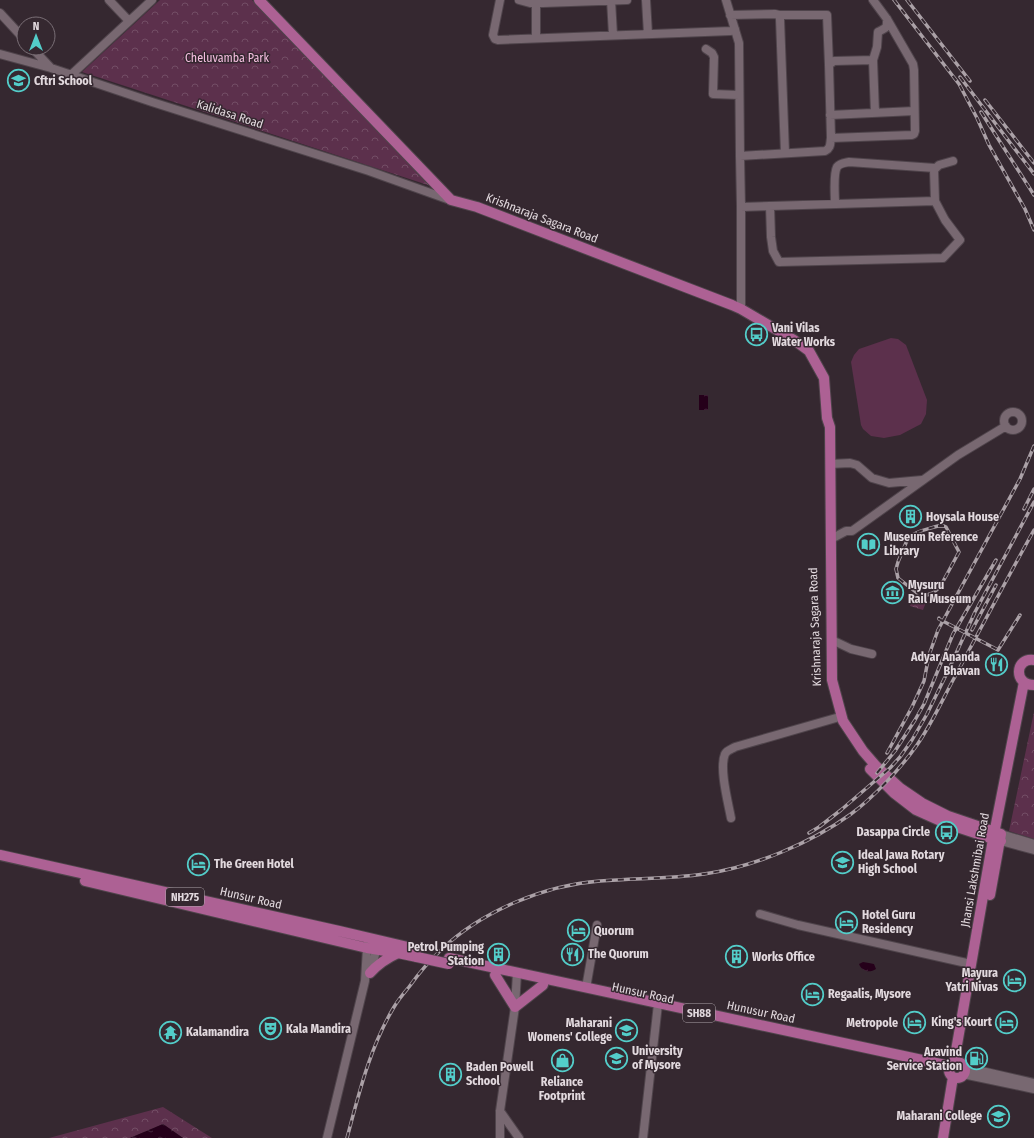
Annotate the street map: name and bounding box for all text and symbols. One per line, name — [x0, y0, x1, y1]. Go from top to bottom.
north arrow — [16, 16, 56, 56]
text: N — [33, 20, 39, 33]
park label: Cheluvamba Park — [185, 51, 270, 65]
school or university icon: Cftri School — [5, 68, 31, 94]
place label: Cftri School — [34, 74, 93, 88]
street label: Kalidasa Road — [195, 97, 265, 131]
street label: Krishnaraja Sagara Road — [484, 190, 600, 246]
place label: Vani Vilas Water Works — [771, 321, 836, 349]
bus stop icon: Vani Vilas Water Works — [744, 322, 770, 348]
building icon: Hoysala House — [897, 504, 923, 530]
place label: Hoysala House — [926, 510, 999, 524]
place label: Museum Reference Library — [884, 530, 978, 558]
library icon: Museum Reference Library — [855, 531, 881, 557]
street label: Krishnaraja Sagara Road — [806, 567, 824, 687]
place label: Mysuru Rail Museum — [908, 578, 971, 606]
museum icon: Mysuru Rail Museum — [880, 579, 906, 605]
place label: Adyar Ananda Bhavan — [910, 650, 980, 678]
restaurant icon: Adyar Ananda Bhavan — [983, 651, 1009, 677]
street label: Jhansi Lakshmibai Road — [958, 812, 992, 928]
bus stop icon: Dasappa Circle — [933, 819, 959, 845]
place label: Dasappa Circle — [857, 825, 930, 839]
place label: Ideal Jawa Rotary High School — [858, 848, 945, 876]
school or university icon: Ideal Jawa Rotary High School — [830, 849, 856, 875]
hotel icon: The Green Hotel — [186, 851, 212, 877]
place label: The Green Hotel — [214, 857, 295, 871]
street label: Hunsur Road — [219, 884, 283, 912]
road number: NH275 — [166, 888, 204, 906]
place label: Hotel Guru Residency — [862, 908, 915, 936]
hotel icon: Hotel Guru Residency — [833, 909, 859, 935]
hotel icon: Quorum — [565, 918, 591, 944]
place label: Quorum — [594, 924, 634, 938]
place label: Petrol Pumping Station — [408, 940, 484, 968]
building icon: Petrol Pumping Station — [486, 941, 512, 967]
restaurant icon: The Quorum — [560, 941, 586, 967]
building icon: Works Office — [724, 944, 750, 970]
place label: The Quorum — [588, 947, 649, 961]
place label: Works Office — [752, 950, 815, 964]
place label: Mayura Yatri Nivas — [944, 966, 999, 994]
hotel icon: Mayura Yatri Nivas — [1001, 967, 1027, 993]
street label: Hunsur Road — [611, 980, 675, 1006]
hotel icon: Regaalis, Mysore — [800, 981, 826, 1007]
place label: Regaalis, Mysore — [828, 987, 911, 1001]
street label: Hunusur Road — [726, 998, 796, 1026]
road number: SH88 — [683, 1004, 715, 1022]
hotel icon: King's Kourt — [994, 1009, 1020, 1035]
hotel icon: Metropole — [901, 1010, 927, 1036]
place label: King's Kourt — [931, 1015, 993, 1029]
theatre icon: Kala Mandira — [258, 1016, 284, 1042]
place label: Maharani Womens' College — [528, 1016, 612, 1044]
place label: Metropole — [846, 1016, 898, 1030]
school or university icon: Maharani Womens' College — [614, 1017, 640, 1043]
temple icon: Kalamandira — [158, 1019, 184, 1045]
place label: Kala Mandira — [286, 1022, 351, 1036]
place label: Kalamandira — [186, 1025, 249, 1039]
place label: University of Mysore — [632, 1044, 683, 1072]
school or university icon: University of Mysore — [604, 1045, 630, 1071]
place label: Aravind Service Station — [887, 1045, 962, 1073]
fuel station icon: Aravind Service Station — [964, 1046, 990, 1072]
shop icon: Reliance Footprint — [549, 1048, 575, 1074]
place label: Baden Powell School — [466, 1060, 534, 1088]
building icon: Baden Powell School — [437, 1061, 463, 1087]
place label: Reliance Footprint — [539, 1075, 586, 1103]
school or university icon: Maharani College — [985, 1103, 1011, 1129]
place label: Maharani College — [896, 1109, 982, 1123]

